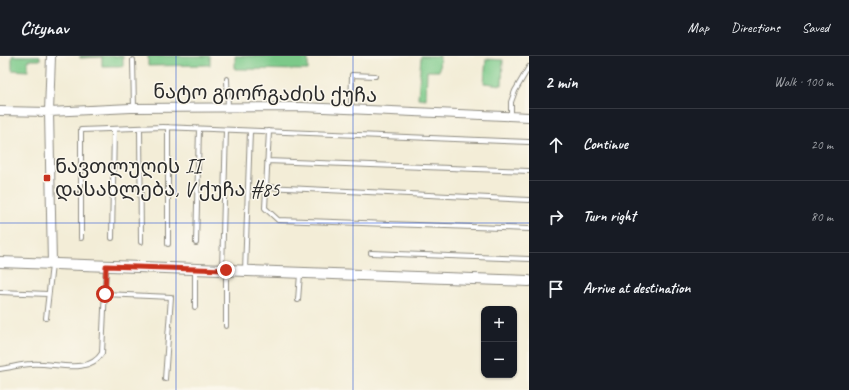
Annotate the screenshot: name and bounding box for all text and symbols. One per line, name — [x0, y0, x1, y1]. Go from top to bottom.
text: Citynav — [20, 16, 68, 40]
text: Map — [688, 19, 709, 36]
text: Directions — [731, 19, 780, 36]
text: Saved — [802, 19, 829, 36]
text: 2 min — [545, 72, 578, 93]
text: Walk · 100 m — [774, 74, 833, 90]
street label: ნატო გიორგაძის ქუჩა — [153, 79, 377, 108]
icon: ahead — [545, 134, 567, 156]
text: Continue — [583, 135, 628, 154]
text: 20 m — [811, 137, 833, 153]
place label: ნავთლუღის II დასახლება, V ქუჩა #85 — [55, 154, 280, 202]
marker: ნავთლუღის II დასახლება, V ქუჩა #85 — [42, 173, 52, 183]
icon: right — [545, 206, 567, 228]
text: Turn right — [583, 207, 636, 226]
text: 80 m — [811, 209, 833, 225]
route end — [217, 261, 235, 279]
icon: arrive — [545, 278, 567, 300]
text: Arrive at destination — [583, 279, 690, 298]
route start — [96, 285, 114, 303]
map controls — [481, 306, 517, 378]
button: + — [481, 306, 517, 342]
button: − — [481, 342, 517, 378]

